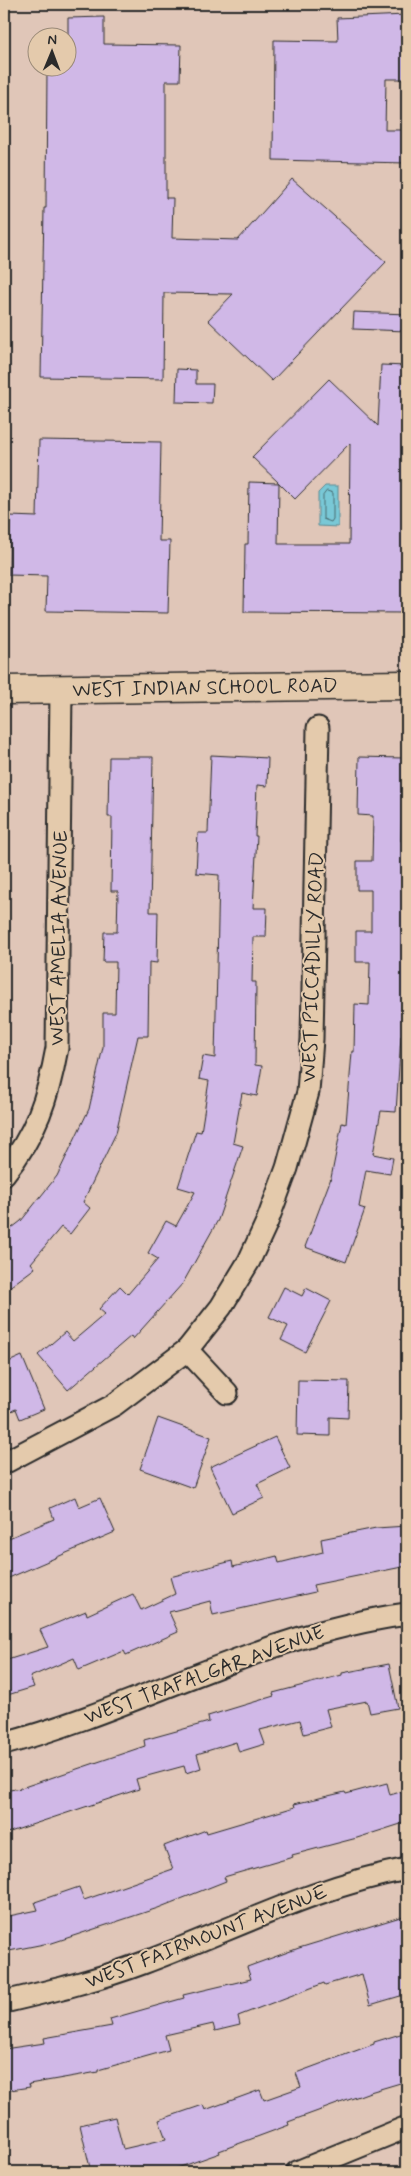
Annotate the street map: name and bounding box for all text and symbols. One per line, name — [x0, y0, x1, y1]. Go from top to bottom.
north arrow — [28, 28, 78, 78]
text: N — [47, 31, 57, 49]
street label: WEST INDIAN SCHOOL ROAD — [72, 673, 338, 704]
street label: WEST AMELIA AVENUE — [44, 830, 75, 1046]
street label: WEST PICCADILLY ROAD — [296, 851, 331, 1083]
street label: WEST TRAFALGAR AVENUE — [81, 1619, 329, 1732]
street label: WEST FAIRMOUNT AVENUE — [82, 1879, 331, 1996]

